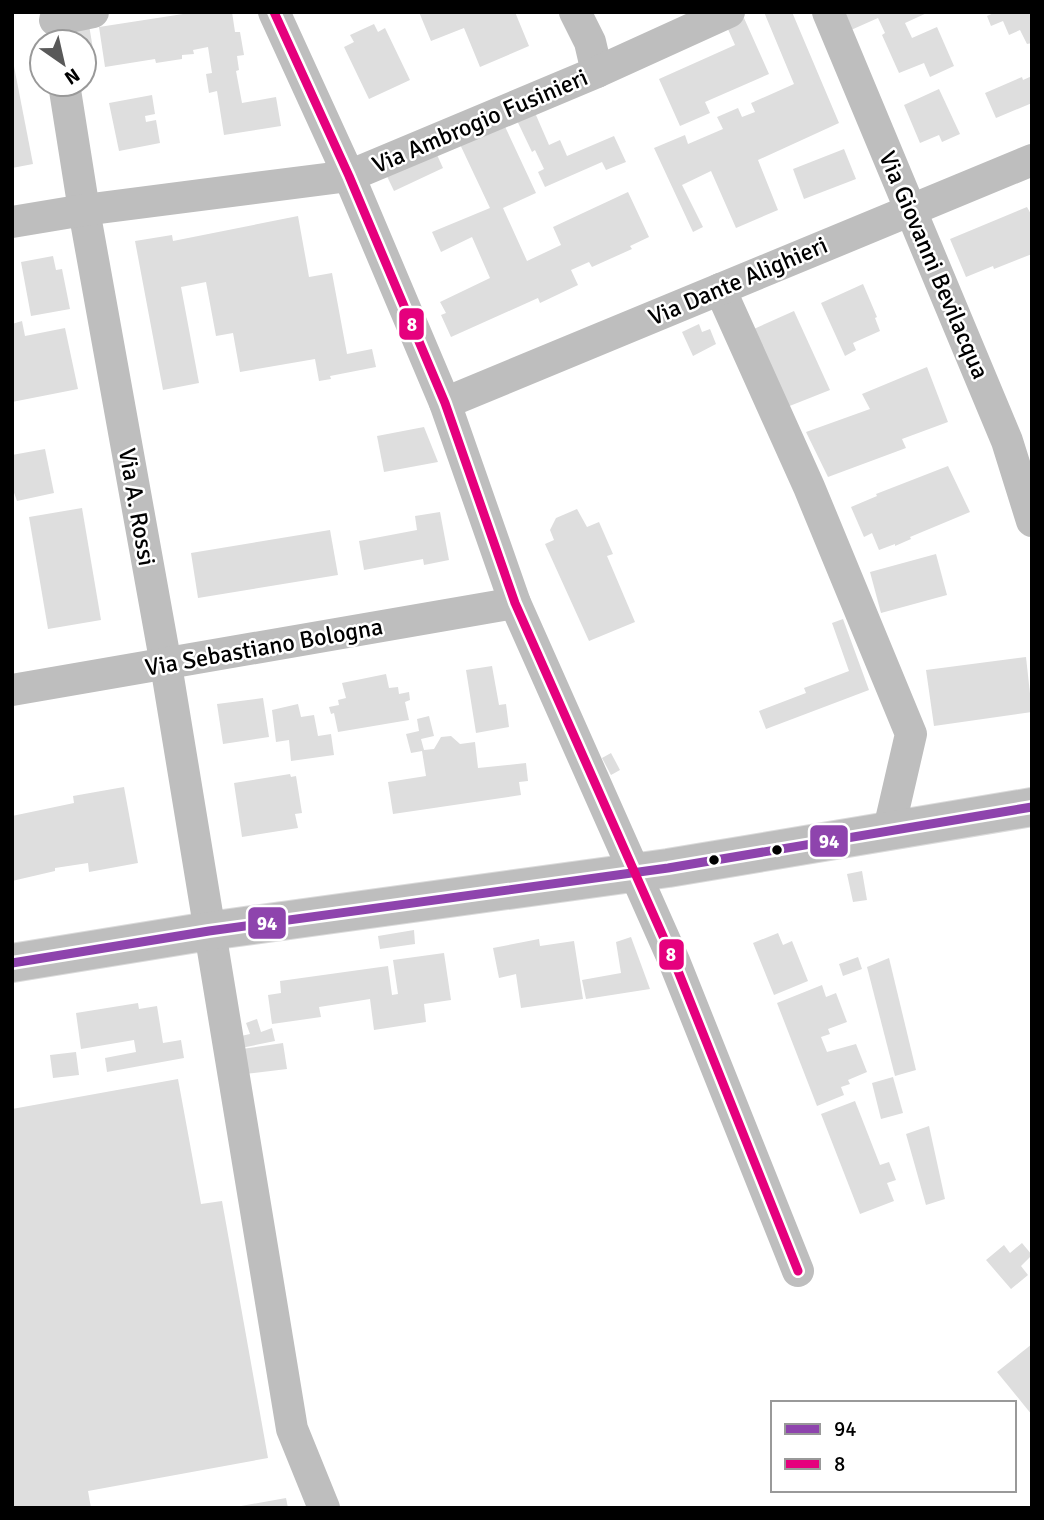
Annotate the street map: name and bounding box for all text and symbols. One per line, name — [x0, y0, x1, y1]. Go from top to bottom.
north arrow — [28, 28, 98, 98]
street label: Via Ambrogio Fusinieri — [368, 62, 592, 180]
text: N — [60, 63, 84, 90]
street label: Via Giovanni Bevilacqua — [872, 146, 996, 384]
street label: Via Dante Alighieri — [644, 230, 832, 332]
line badge: 8 — [398, 307, 425, 341]
text: 8 — [407, 313, 417, 337]
street label: Via A. Rossi — [112, 446, 162, 568]
street label: Via Sebastiano Bologna — [143, 611, 385, 683]
line badge: 94 — [809, 824, 849, 858]
text: 94 — [819, 830, 839, 854]
unlabelled marker — [770, 843, 784, 857]
unlabelled marker — [707, 853, 721, 867]
line badge: 94 — [247, 906, 287, 940]
text: 94 — [257, 912, 277, 936]
line badge: 8 — [658, 938, 685, 971]
text: 8 — [666, 943, 676, 967]
legend — [771, 1401, 1016, 1492]
text: 94 — [834, 1416, 857, 1442]
text: 8 — [834, 1451, 845, 1477]

